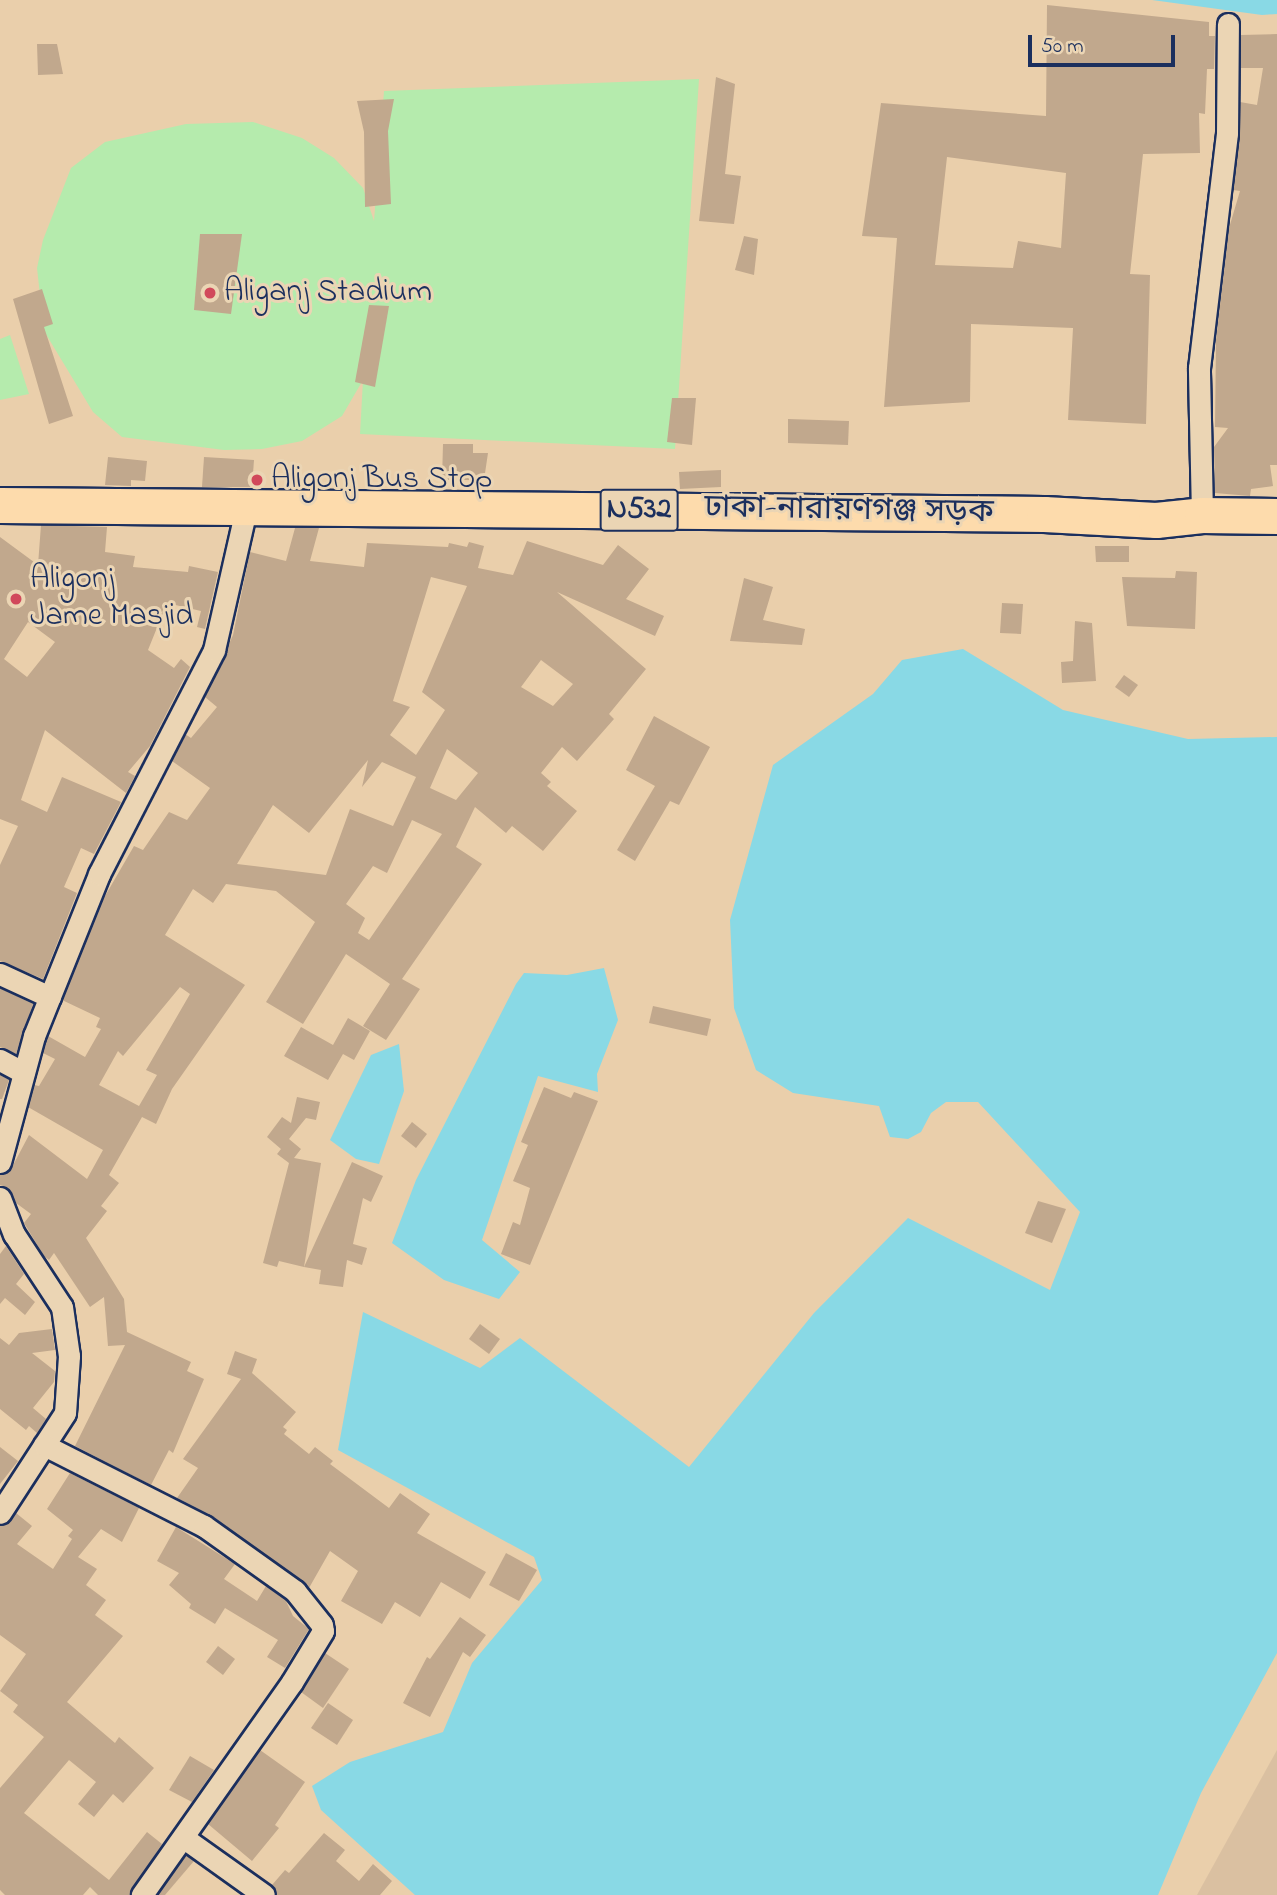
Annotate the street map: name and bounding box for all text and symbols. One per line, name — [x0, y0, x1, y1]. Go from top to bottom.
scale bar — [1032, 21, 1179, 65]
text: 50 m — [1041, 32, 1084, 62]
place label: Aliganj Stadium — [224, 274, 432, 312]
marker: Aliganj Stadium — [202, 285, 218, 301]
place label: Aligonj Bus Stop — [271, 461, 492, 499]
marker: Aligonj Bus Stop — [249, 472, 265, 488]
road number: N532 — [599, 484, 679, 537]
street label: ঢাকা-নারায়ণগঞ্জ সড়ক — [704, 490, 994, 534]
place label: Aligonj Jame Masjid — [30, 562, 193, 637]
marker: Aligonj Jame Masjid — [8, 591, 24, 607]

